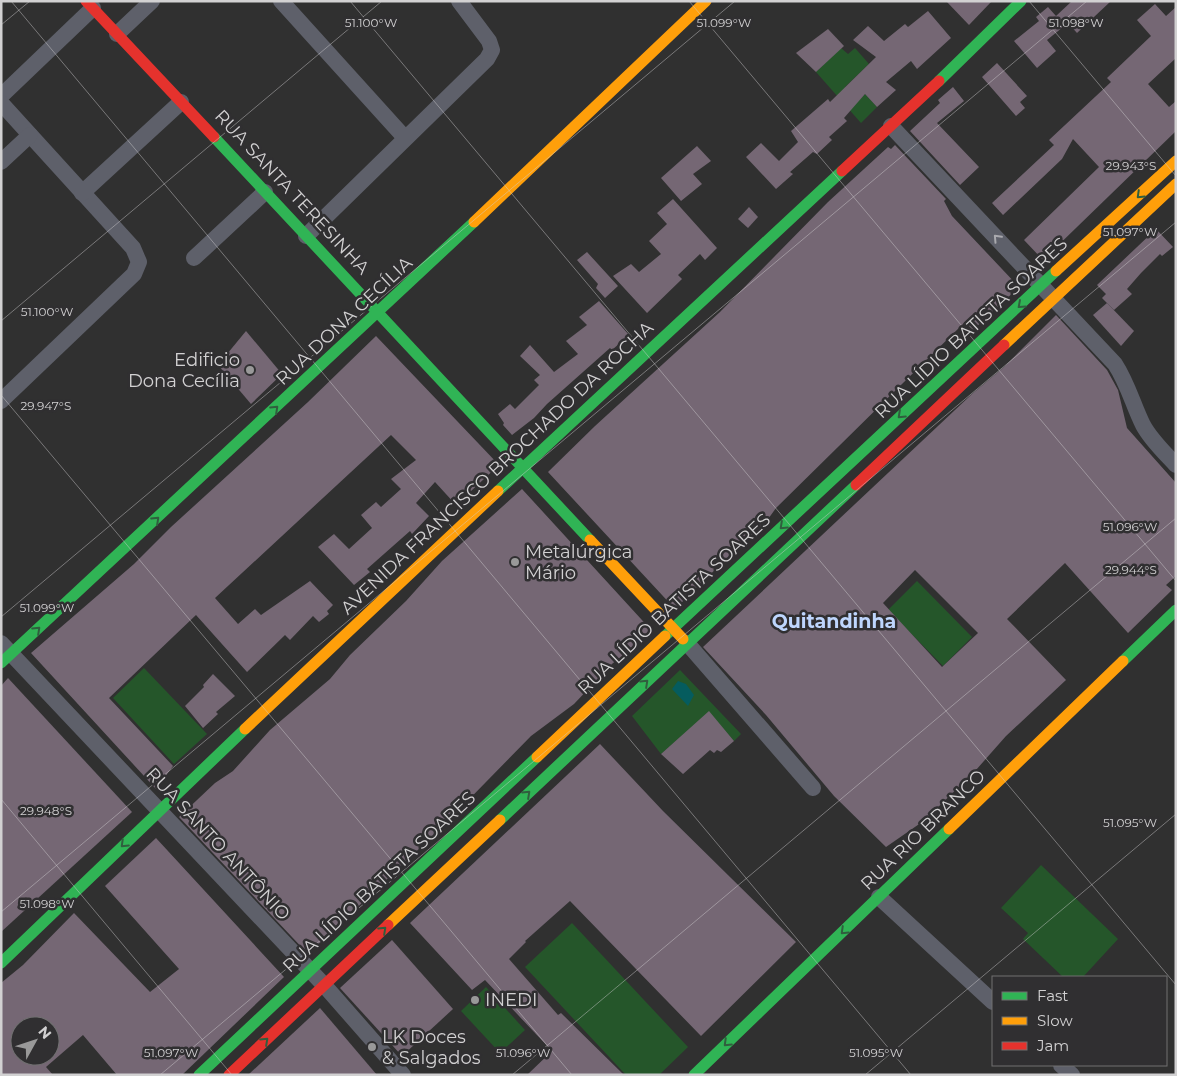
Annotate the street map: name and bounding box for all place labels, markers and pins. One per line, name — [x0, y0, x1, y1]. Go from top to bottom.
place label: Edificio Dona Cecília — [128, 349, 240, 392]
marker: Edificio Dona Cecília — [244, 364, 256, 376]
place label: Metalúrgica Mário — [525, 541, 632, 584]
marker: Metalúrgica Mário — [509, 556, 521, 568]
place label: INEDI — [485, 989, 537, 1011]
marker: INEDI — [469, 994, 481, 1006]
place label: LK Doces & Salgados — [382, 1026, 481, 1069]
marker: LK Doces & Salgados — [366, 1041, 378, 1053]

